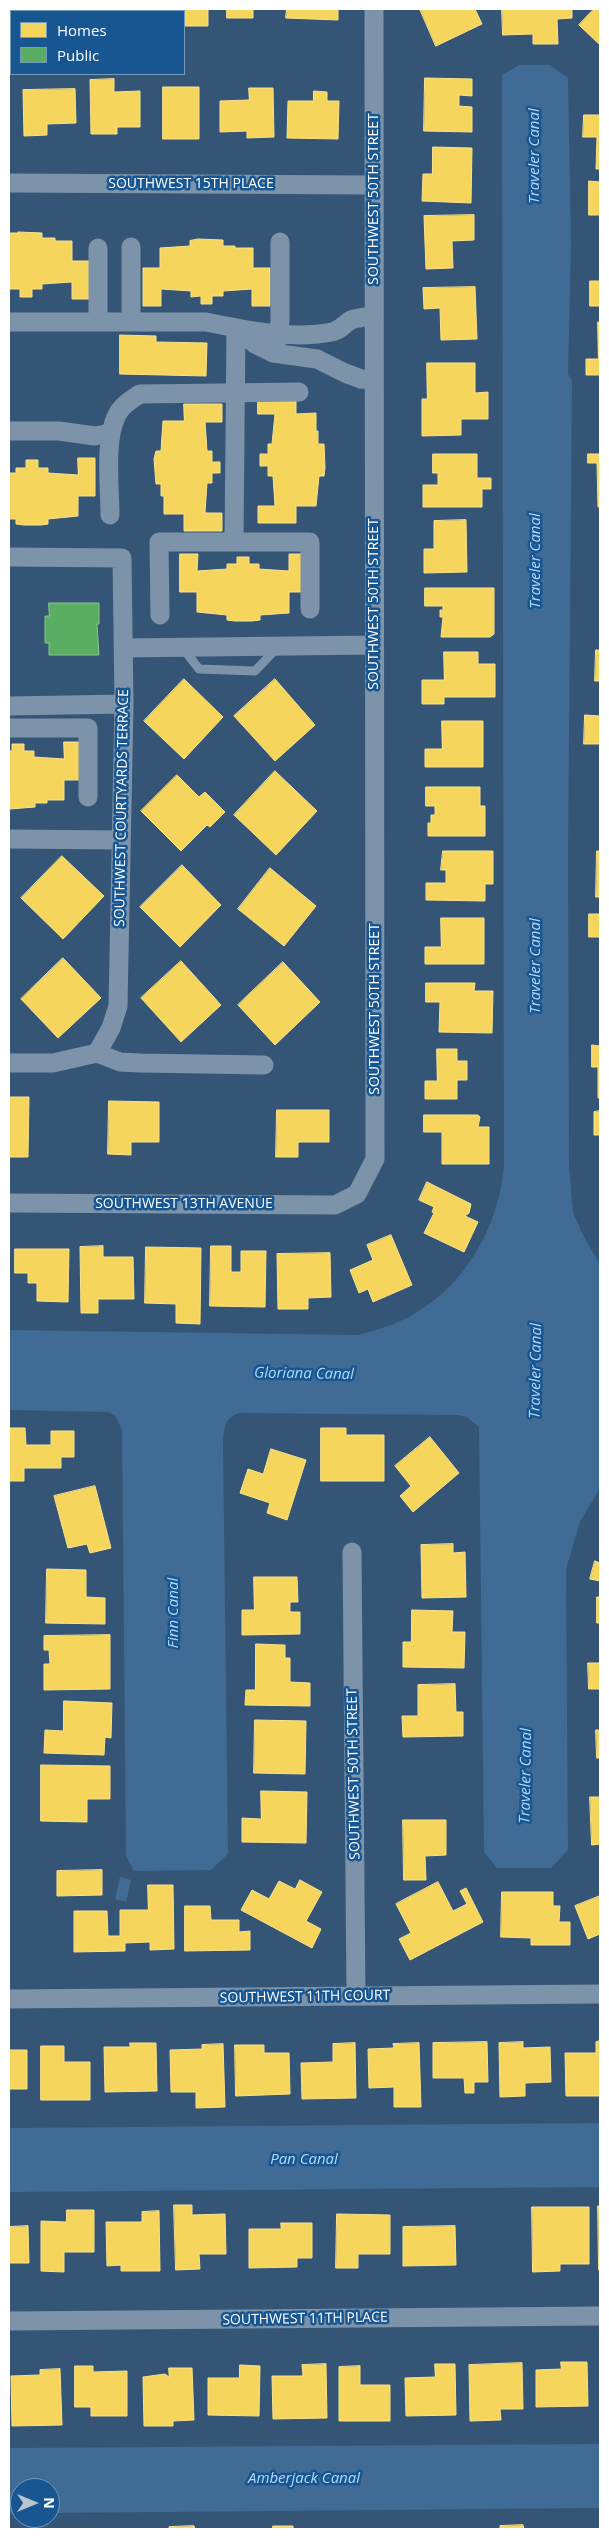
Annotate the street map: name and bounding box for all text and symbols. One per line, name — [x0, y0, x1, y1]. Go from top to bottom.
legend — [10, 10, 185, 75]
text: Homes — [57, 20, 107, 40]
text: Public — [57, 45, 99, 65]
water label: Traveler Canal — [526, 108, 544, 204]
street label: SOUTHWEST 50TH STREET — [366, 113, 382, 285]
street label: SOUTHWEST 15TH PLACE — [108, 176, 274, 192]
water label: Traveler Canal — [527, 513, 545, 609]
street label: SOUTHWEST 50TH STREET — [366, 518, 382, 690]
street label: SOUTHWEST COURTYARDS TERRACE — [112, 689, 132, 927]
water label: Traveler Canal — [527, 918, 545, 1014]
street label: SOUTHWEST 50TH STREET — [367, 923, 383, 1095]
street label: SOUTHWEST 13TH AVENUE — [95, 1196, 273, 1212]
water label: Traveler Canal — [526, 1323, 546, 1419]
water label: Gloriana Canal — [254, 1364, 354, 1384]
water label: Finn Canal — [165, 1578, 183, 1648]
street label: SOUTHWEST 50TH STREET — [344, 1688, 364, 1860]
water label: Traveler Canal — [516, 1728, 536, 1824]
street label: SOUTHWEST 11TH COURT — [220, 1987, 390, 2007]
water label: Pan Canal — [270, 2151, 338, 2169]
street label: SOUTHWEST 11TH PLACE — [222, 2309, 388, 2329]
water label: Amberjack Canal — [248, 2470, 360, 2488]
north arrow — [10, 2478, 60, 2528]
text: N — [40, 2497, 59, 2509]

